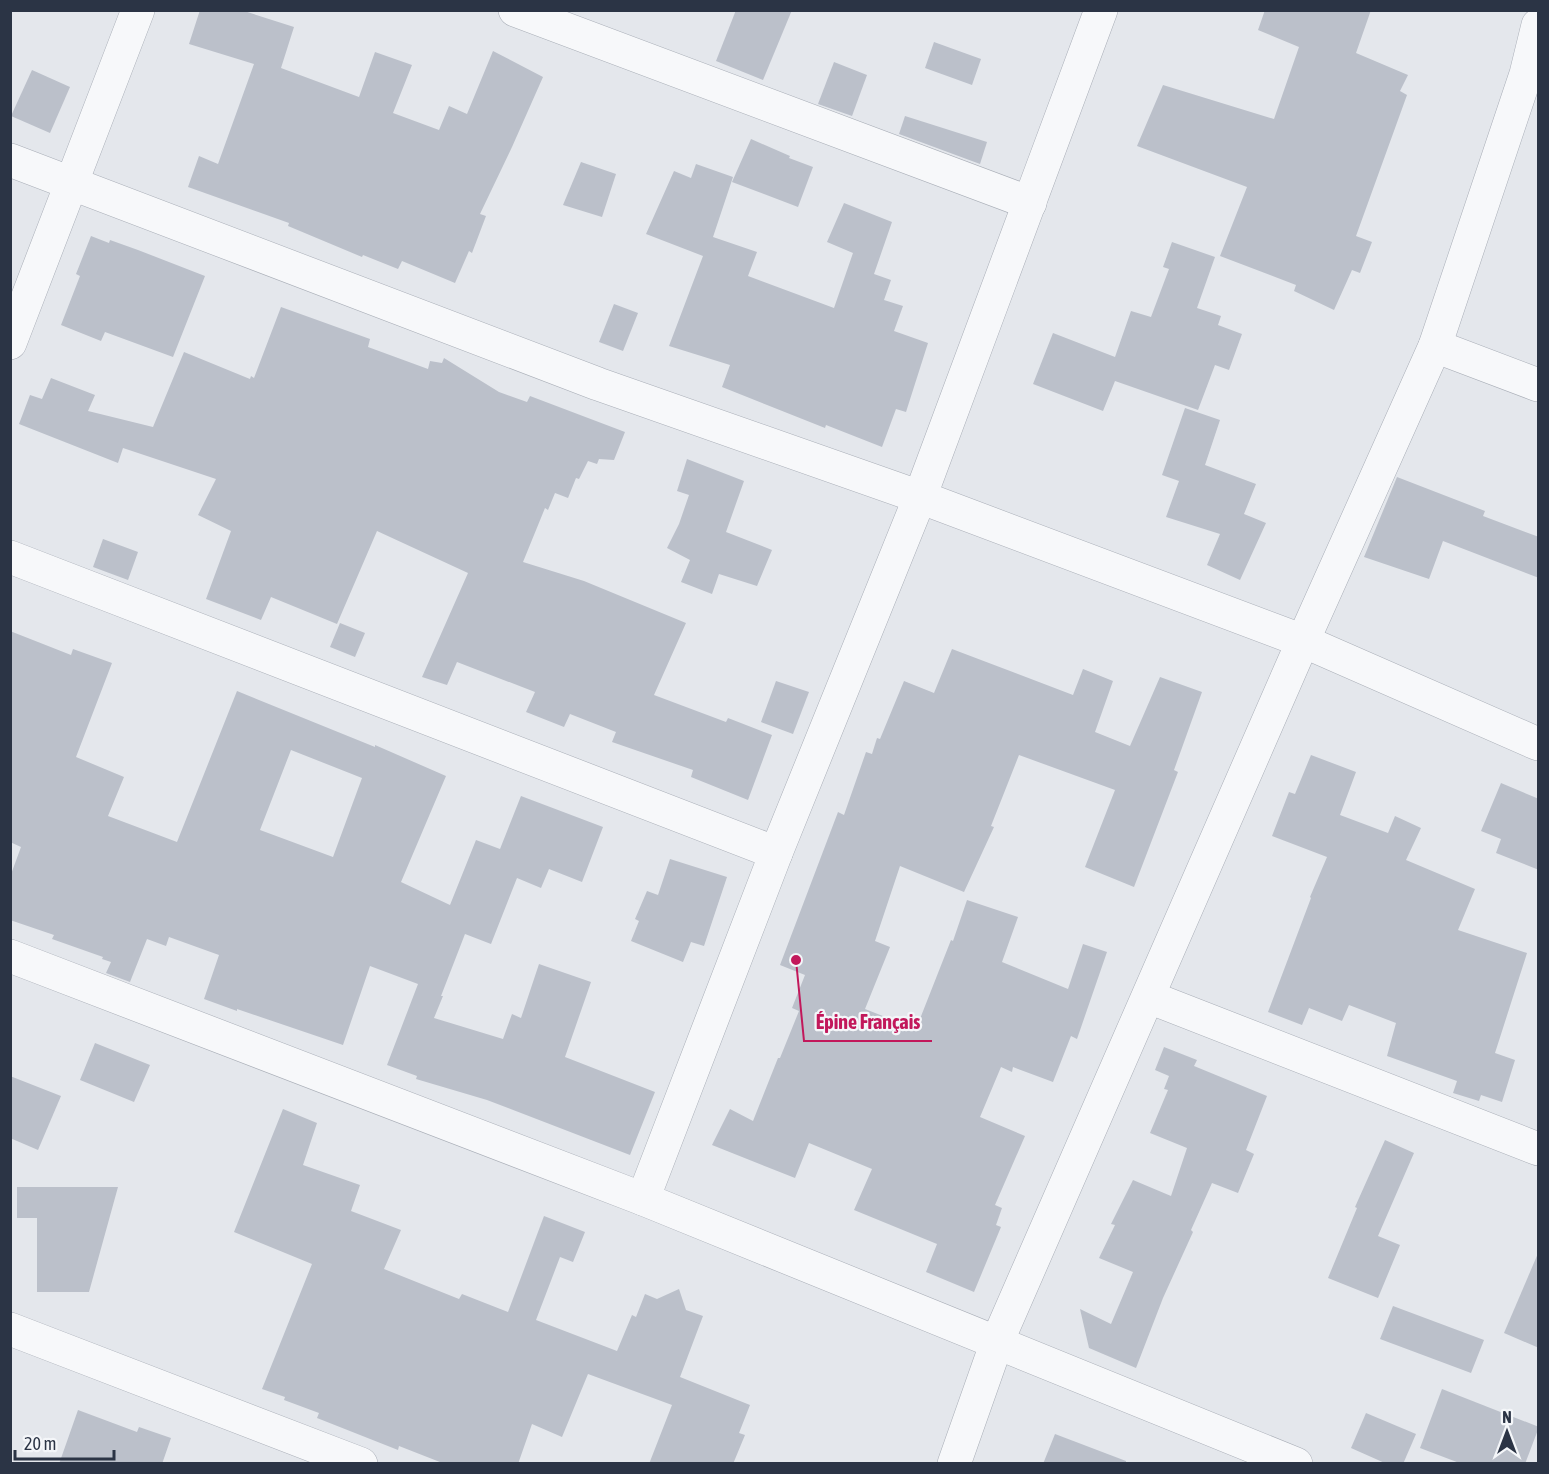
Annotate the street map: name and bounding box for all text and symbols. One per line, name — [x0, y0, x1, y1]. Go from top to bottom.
callout: Épine Français — [804, 1003, 932, 1041]
text: Épine Français — [816, 1010, 920, 1033]
north arrow — [1477, 1402, 1537, 1462]
text: N — [1502, 1408, 1512, 1426]
scale bar — [15, 1423, 114, 1461]
text: 20 m — [24, 1433, 56, 1454]

